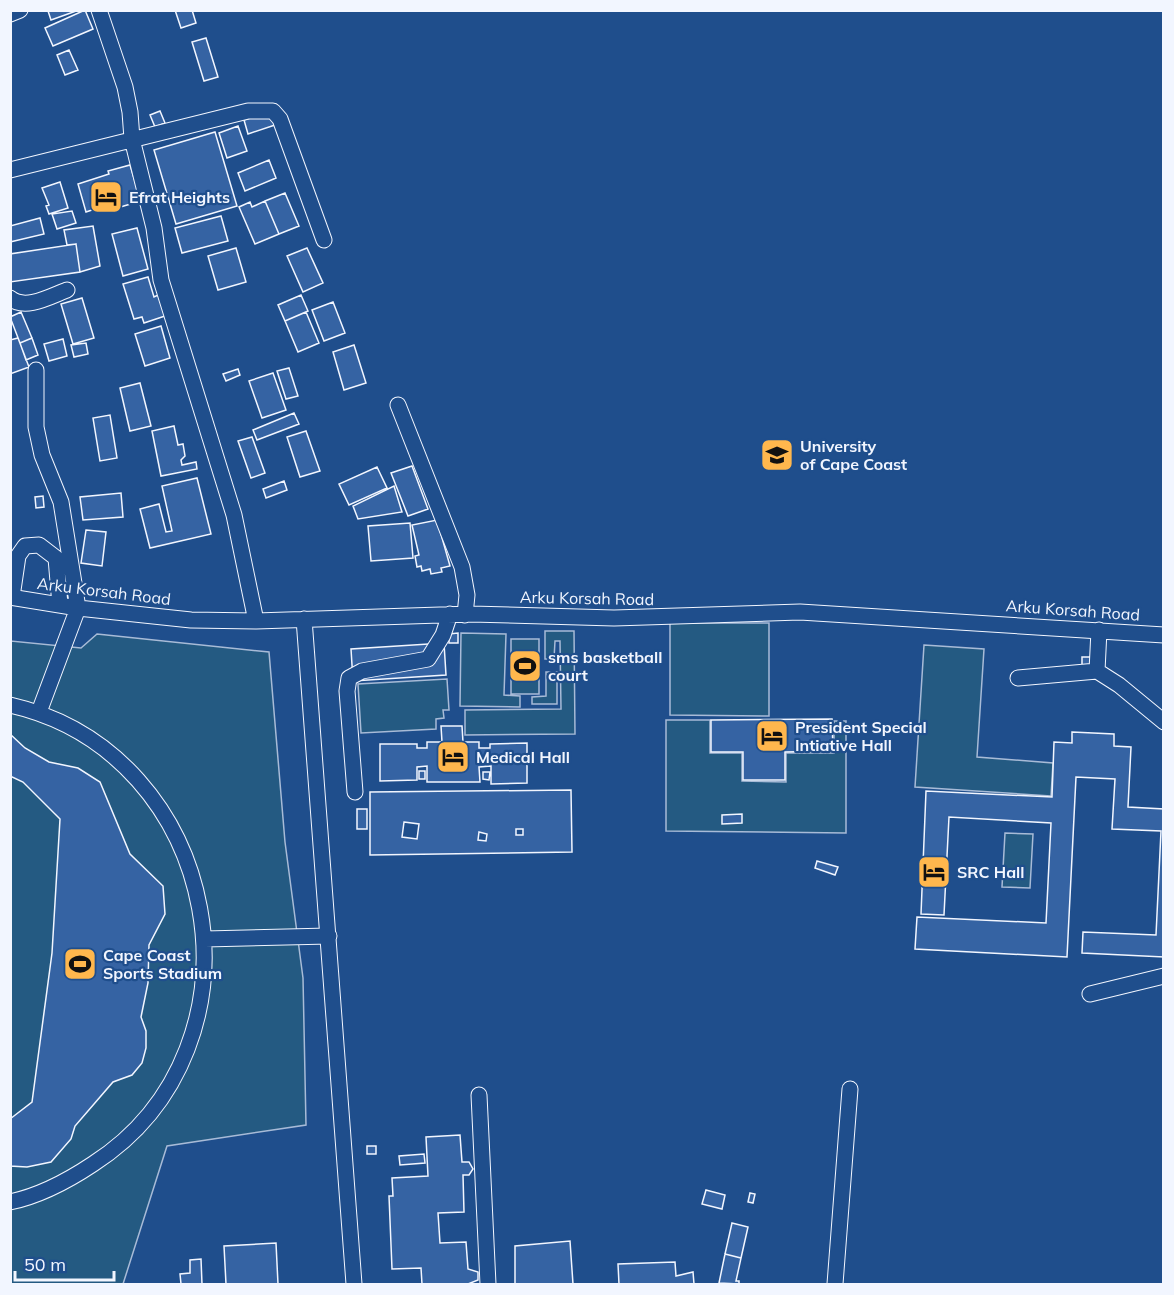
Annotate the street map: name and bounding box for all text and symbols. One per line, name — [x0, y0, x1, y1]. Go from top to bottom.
hotel icon: Efrat Heights — [88, 179, 124, 215]
place label: Efrat Heights — [129, 187, 230, 207]
place label: University of Cape Coast — [800, 436, 907, 474]
school or university icon: University of Cape Coast — [759, 437, 795, 473]
street label: Arku Korsah Road — [36, 573, 172, 609]
street label: Arku Korsah Road — [520, 587, 654, 609]
street label: Arku Korsah Road — [1005, 595, 1141, 625]
place label: sms basketball court — [548, 647, 662, 685]
sports icon: sms basketball court — [507, 648, 543, 684]
place label: President Special Intiative Hall — [795, 717, 927, 755]
hotel icon: President Special Intiative Hall — [754, 718, 790, 754]
hotel icon: Medical Hall — [435, 739, 471, 775]
place label: Medical Hall — [476, 747, 570, 767]
hotel icon: SRC Hall — [916, 854, 952, 890]
place label: SRC Hall — [957, 862, 1024, 882]
place label: Cape Coast Sports Stadium — [103, 945, 222, 983]
sports icon: Cape Coast Sports Stadium — [62, 946, 98, 982]
scale bar — [15, 1244, 114, 1282]
text: 50 m — [24, 1253, 66, 1276]

